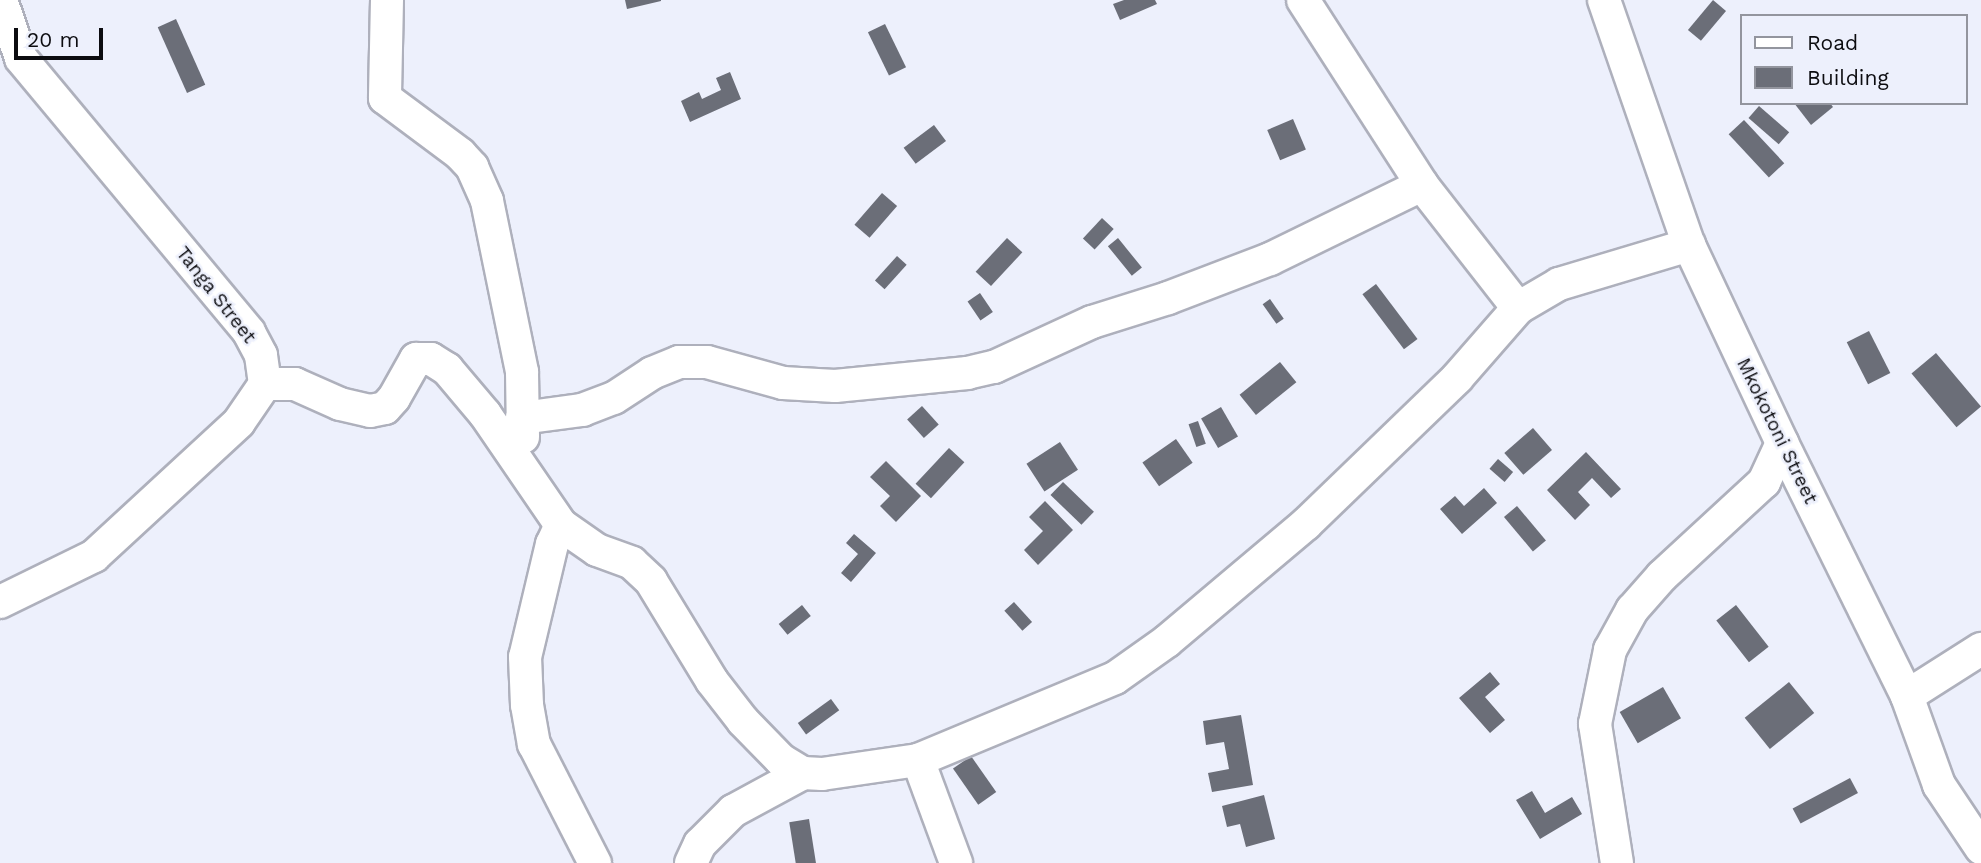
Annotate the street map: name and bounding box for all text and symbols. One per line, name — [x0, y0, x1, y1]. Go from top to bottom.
scale bar — [18, 14, 107, 58]
legend — [1740, 14, 1967, 105]
text: 20 m — [27, 27, 79, 52]
text: Road — [1807, 30, 1858, 55]
text: Building — [1807, 65, 1889, 90]
street label: Tanga Street — [171, 242, 261, 348]
street label: Mkokotoni Street — [1732, 354, 1822, 508]

